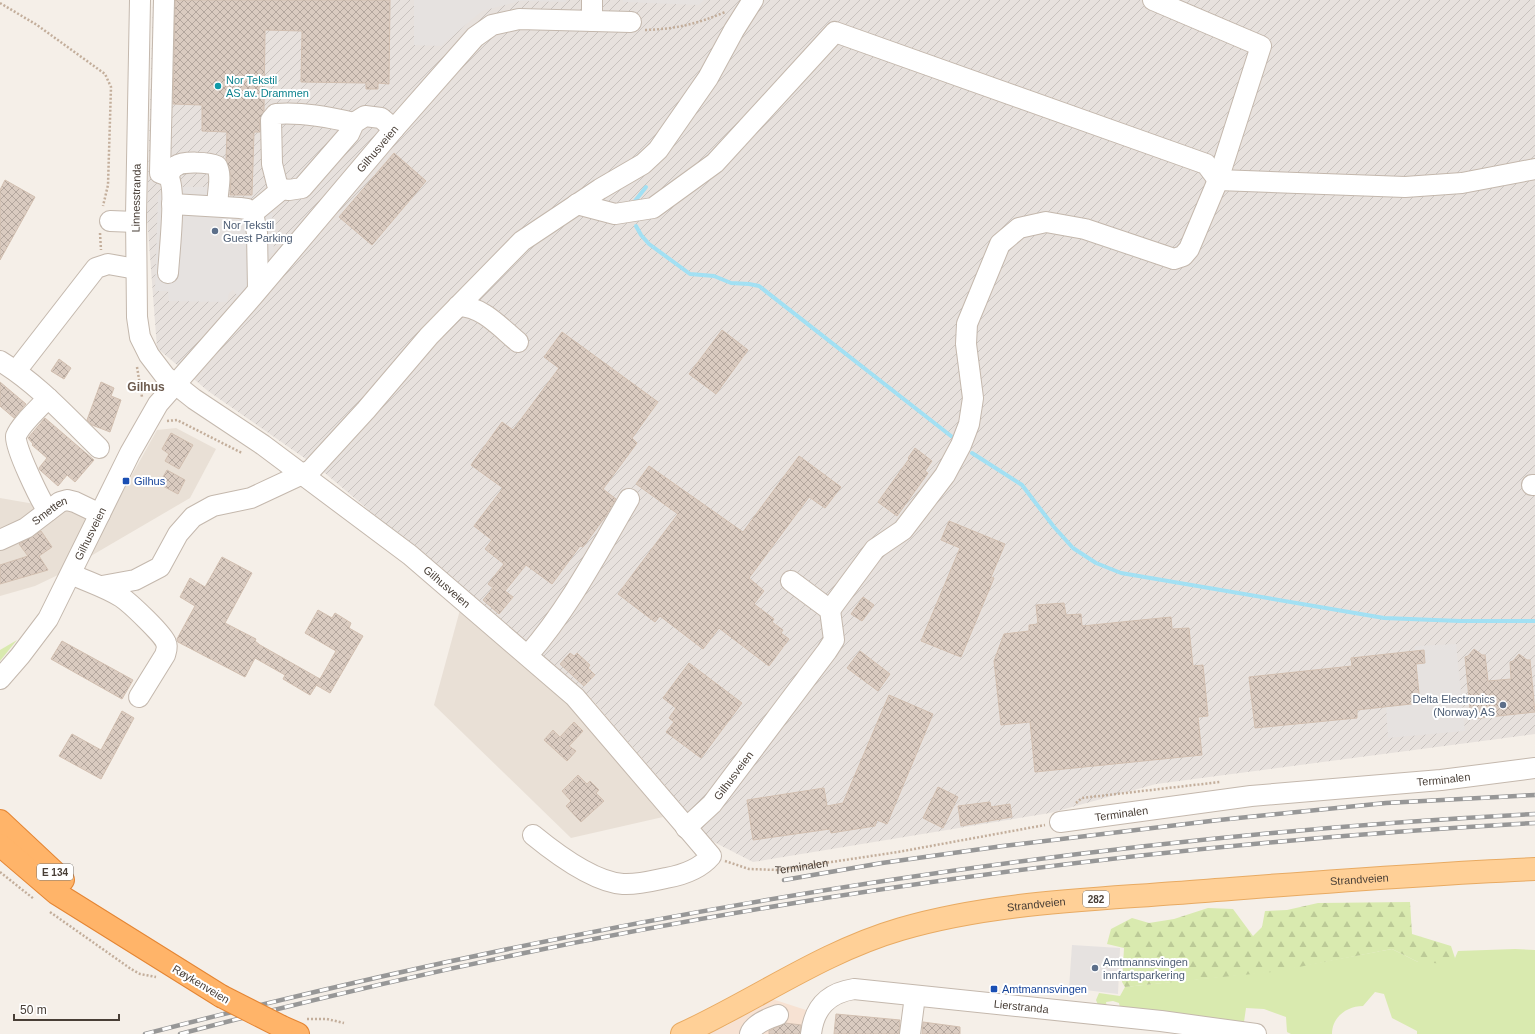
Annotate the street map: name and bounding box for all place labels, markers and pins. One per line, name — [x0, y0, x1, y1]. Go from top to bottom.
place label: Nor Tekstil AS av. Drammen — [226, 74, 309, 99]
marker: Nor Tekstil AS av. Drammen — [213, 81, 223, 91]
place label: Nor Tekstil Guest Parking — [223, 219, 293, 244]
marker: Nor Tekstil Guest Parking — [210, 226, 220, 236]
place label: Gilhus — [134, 475, 166, 487]
marker: Gilhus — [121, 476, 131, 486]
place label: Delta Electronics (Norway) AS — [1412, 693, 1495, 718]
marker: Delta Electronics (Norway) AS — [1498, 700, 1508, 710]
place label: Amtmannsvingen innfartsparkering — [1103, 956, 1188, 981]
marker: Amtmannsvingen innfartsparkering — [1090, 963, 1100, 973]
place label: Amtmannsvingen — [1002, 983, 1087, 995]
marker: Amtmannsvingen — [989, 984, 999, 994]

